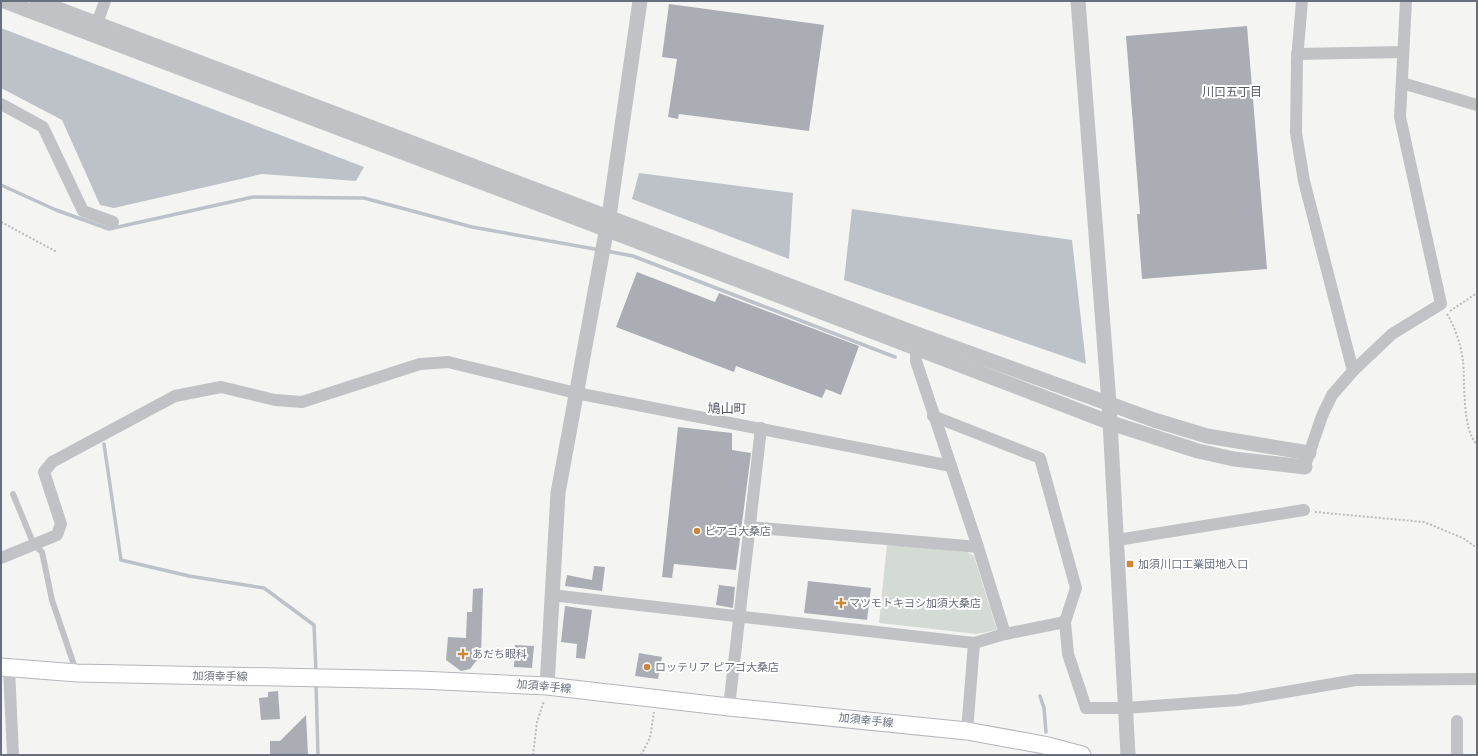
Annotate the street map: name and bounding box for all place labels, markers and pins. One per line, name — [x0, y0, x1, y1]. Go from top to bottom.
place label: ピアゴ大桑店 — [705, 525, 771, 537]
marker: ピアゴ大桑店 — [692, 526, 702, 536]
place label: 加須川口工業団地入口 — [1138, 558, 1248, 570]
marker: 加須川口工業団地入口 — [1125, 559, 1135, 569]
place label: マツモトキヨシ加須大桑店 — [849, 597, 981, 609]
marker: マツモトキヨシ加須大桑店 — [836, 598, 846, 608]
marker: あだち眼科 — [457, 648, 469, 660]
place label: あだち眼科 — [472, 648, 527, 660]
place label: ロッテリア ピアゴ大桑店 — [655, 661, 779, 673]
marker: ロッテリア ピアゴ大桑店 — [642, 662, 652, 672]

